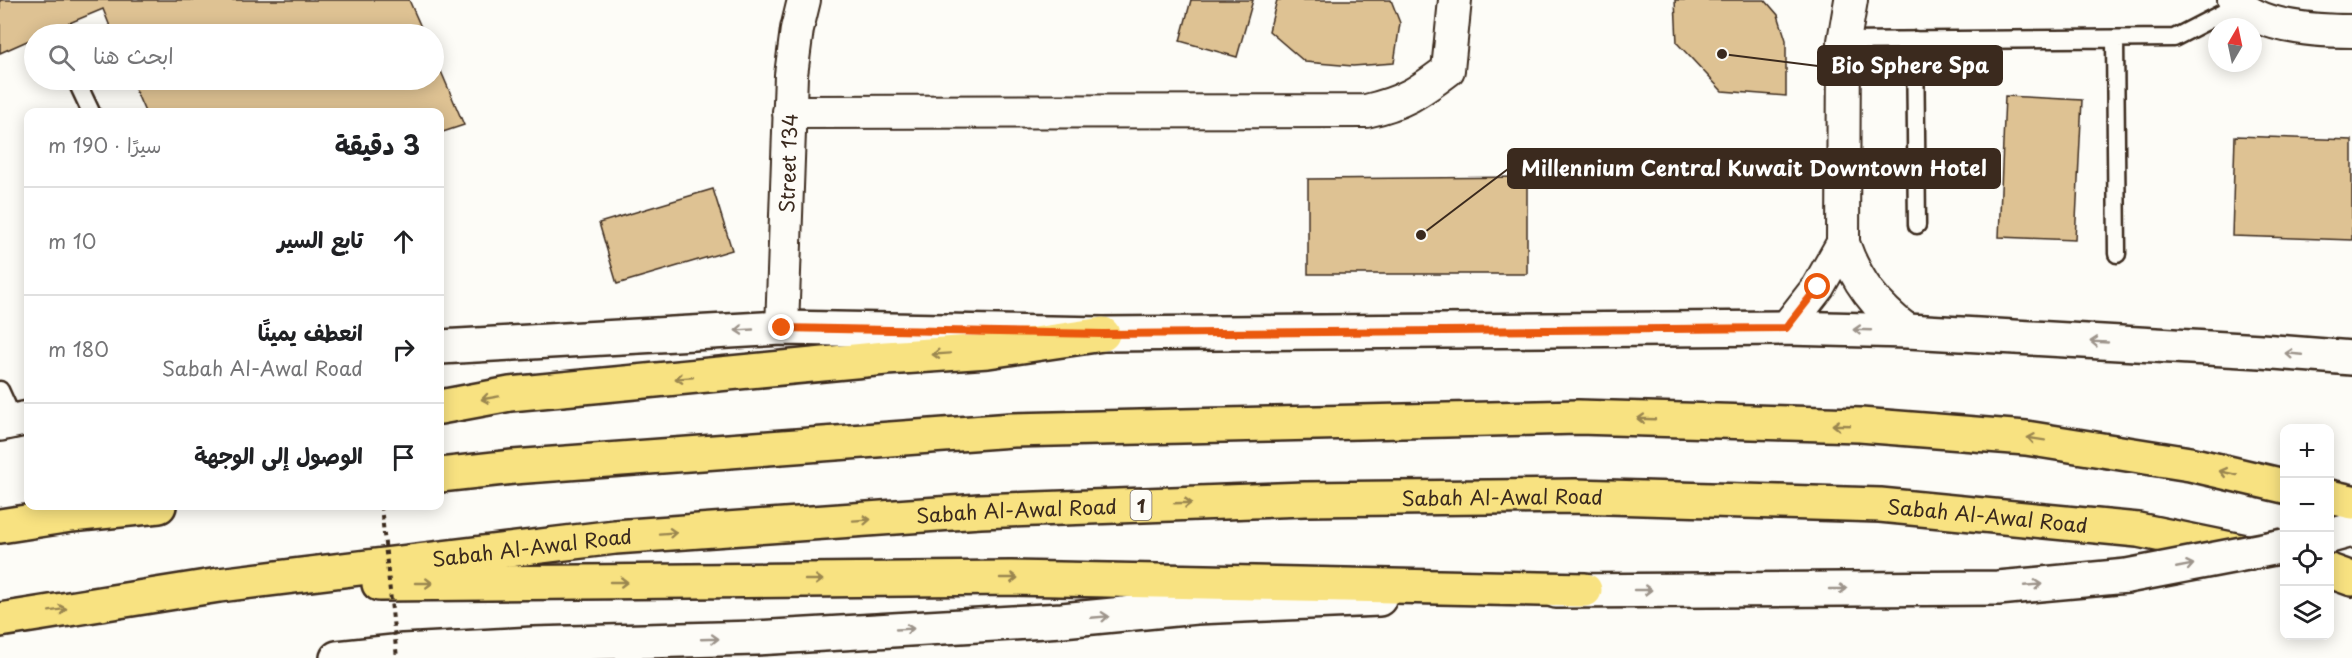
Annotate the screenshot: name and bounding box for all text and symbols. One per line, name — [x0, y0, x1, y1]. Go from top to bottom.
north arrow — [2208, 18, 2262, 72]
search box — [24, 24, 444, 90]
text: ابحث هنا — [93, 38, 174, 71]
icon: search — [45, 41, 78, 74]
callout: Bio Sphere Spa — [1818, 46, 2002, 85]
text: Bio Sphere Spa — [1831, 48, 1990, 80]
street label: Street 134 — [771, 113, 805, 213]
text: 3 دقيقة — [335, 125, 420, 164]
text: سيرًا · 190 m — [48, 130, 162, 160]
callout: Millennium Central Kuwait Downtown Hotel — [1508, 149, 2000, 188]
text: Millennium Central Kuwait Downtown Hotel — [1521, 151, 1987, 183]
text: تابع السير — [278, 222, 363, 255]
icon: ahead — [387, 225, 420, 258]
text: 10 m — [48, 226, 96, 256]
route start — [1804, 273, 1830, 299]
route end — [768, 314, 794, 340]
text: انعطف يمينًا — [258, 315, 363, 348]
one-way arrow — [1853, 324, 1873, 336]
one-way arrow — [734, 325, 754, 336]
icon: right — [387, 333, 420, 366]
text: 180 m — [48, 334, 109, 364]
one-way arrow — [2090, 336, 2110, 347]
one-way arrow — [2284, 348, 2304, 359]
one-way arrow — [931, 349, 951, 360]
text: Sabah Al-Awal Road — [162, 353, 363, 383]
one-way arrow — [674, 373, 694, 384]
one-way arrow — [481, 393, 500, 404]
one-way arrow — [1637, 413, 1657, 425]
one-way arrow — [1832, 419, 1852, 430]
map controls — [2280, 424, 2334, 640]
button: + — [2280, 424, 2334, 478]
one-way arrow — [2026, 433, 2046, 444]
text: الوصول إلى الوجهة — [194, 438, 363, 471]
icon: arrive — [387, 441, 420, 474]
one-way arrow — [2218, 466, 2237, 478]
button: − — [2280, 478, 2334, 532]
street label: Sabah Al-Awal Road — [1401, 481, 1603, 513]
road number: 1 — [1130, 490, 1152, 520]
street label: Sabah Al-Awal Road — [915, 491, 1118, 531]
street label: Sabah Al-Awal Road — [1886, 491, 2089, 540]
one-way arrow — [1172, 498, 1192, 509]
one-way arrow — [852, 514, 872, 525]
street label: Sabah Al-Awal Road — [430, 521, 633, 574]
one-way arrow — [657, 527, 677, 538]
button: locate — [2280, 532, 2334, 586]
one-way arrow — [2174, 560, 2194, 571]
one-way arrow — [998, 572, 1018, 584]
one-way arrow — [803, 574, 823, 586]
one-way arrow — [608, 576, 628, 588]
one-way arrow — [413, 577, 433, 589]
one-way arrow — [2023, 579, 2043, 590]
one-way arrow — [1828, 583, 1848, 595]
one-way arrow — [1633, 584, 1653, 596]
button: layers — [2280, 586, 2334, 640]
one-way arrow — [47, 605, 67, 616]
one-way arrow — [1089, 611, 1109, 622]
one-way arrow — [895, 624, 915, 635]
one-way arrow — [700, 634, 720, 645]

